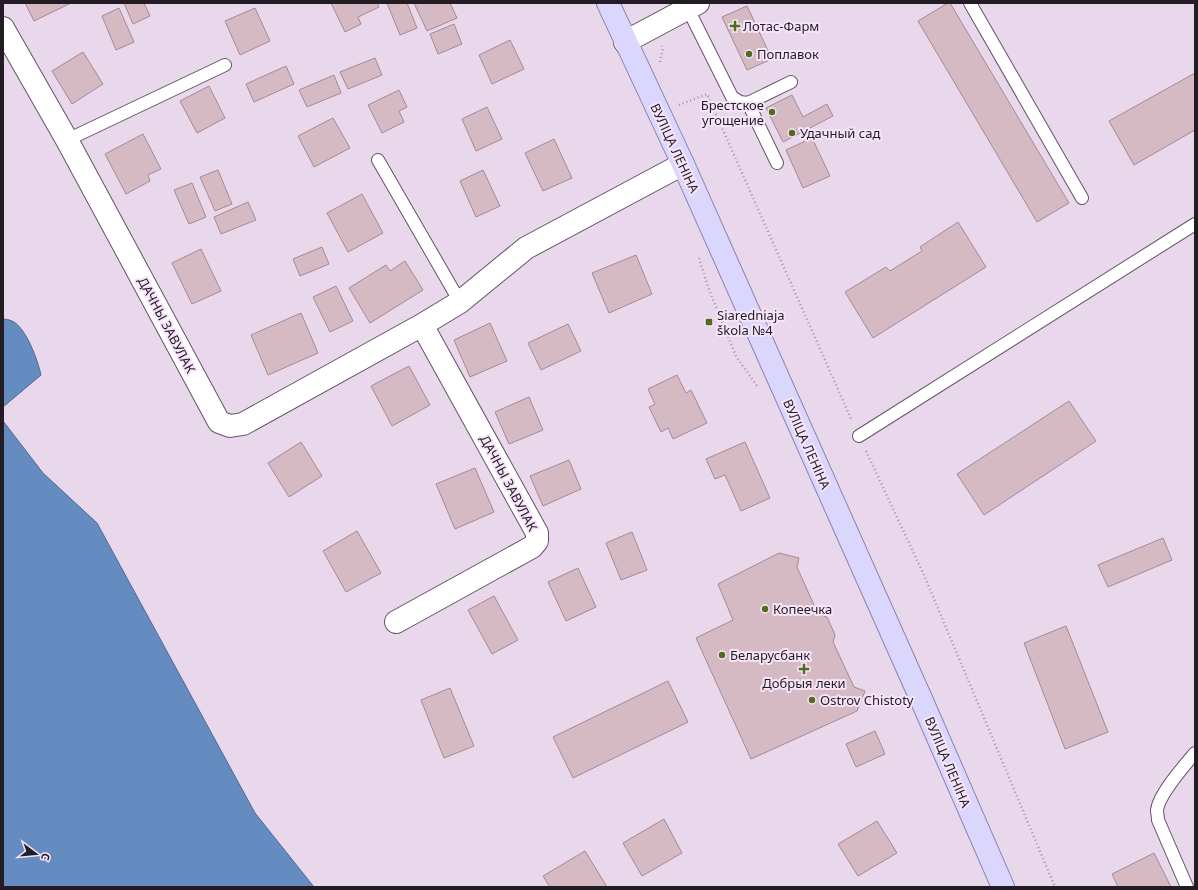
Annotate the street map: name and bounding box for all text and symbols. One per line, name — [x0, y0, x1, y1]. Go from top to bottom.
place label: Лотас-Фарм — [743, 17, 819, 35]
marker: Лотас-Фарм — [730, 21, 740, 31]
place label: Поплавок — [757, 45, 819, 63]
marker: Поплавок — [744, 49, 754, 59]
place label: Брестское угощение — [701, 96, 764, 129]
street label: ВУЛІЦА ЛЕНІНА — [646, 100, 704, 196]
marker: Брестское угощение — [767, 107, 777, 117]
place label: Удачный сад — [800, 124, 880, 142]
marker: Удачный сад — [787, 128, 797, 138]
street label: ДАЧНЫ ЗАВУЛАК — [134, 274, 200, 376]
place label: Siaredniaja škola №4 — [717, 306, 785, 339]
marker: Siaredniaja škola №4 — [704, 317, 714, 327]
street label: ВУЛІЦА ЛЕНІНА — [779, 396, 835, 493]
street label: ДАЧНЫ ЗАВУЛАК — [476, 432, 542, 534]
place label: Копеечка — [773, 600, 832, 618]
marker: Копеечка — [760, 604, 770, 614]
place label: Беларусбанк — [730, 646, 810, 664]
marker: Беларусбанк — [717, 650, 727, 660]
marker: Добрыя леки — [799, 664, 809, 674]
place label: Добрыя леки — [762, 674, 846, 692]
place label: Ostrov Chistoty — [820, 691, 914, 709]
marker: Ostrov Chistoty — [807, 695, 817, 705]
street label: ВУЛІЦА ЛЕНІНА — [921, 714, 975, 811]
north arrow — [16, 834, 56, 874]
text: С — [38, 851, 54, 862]

